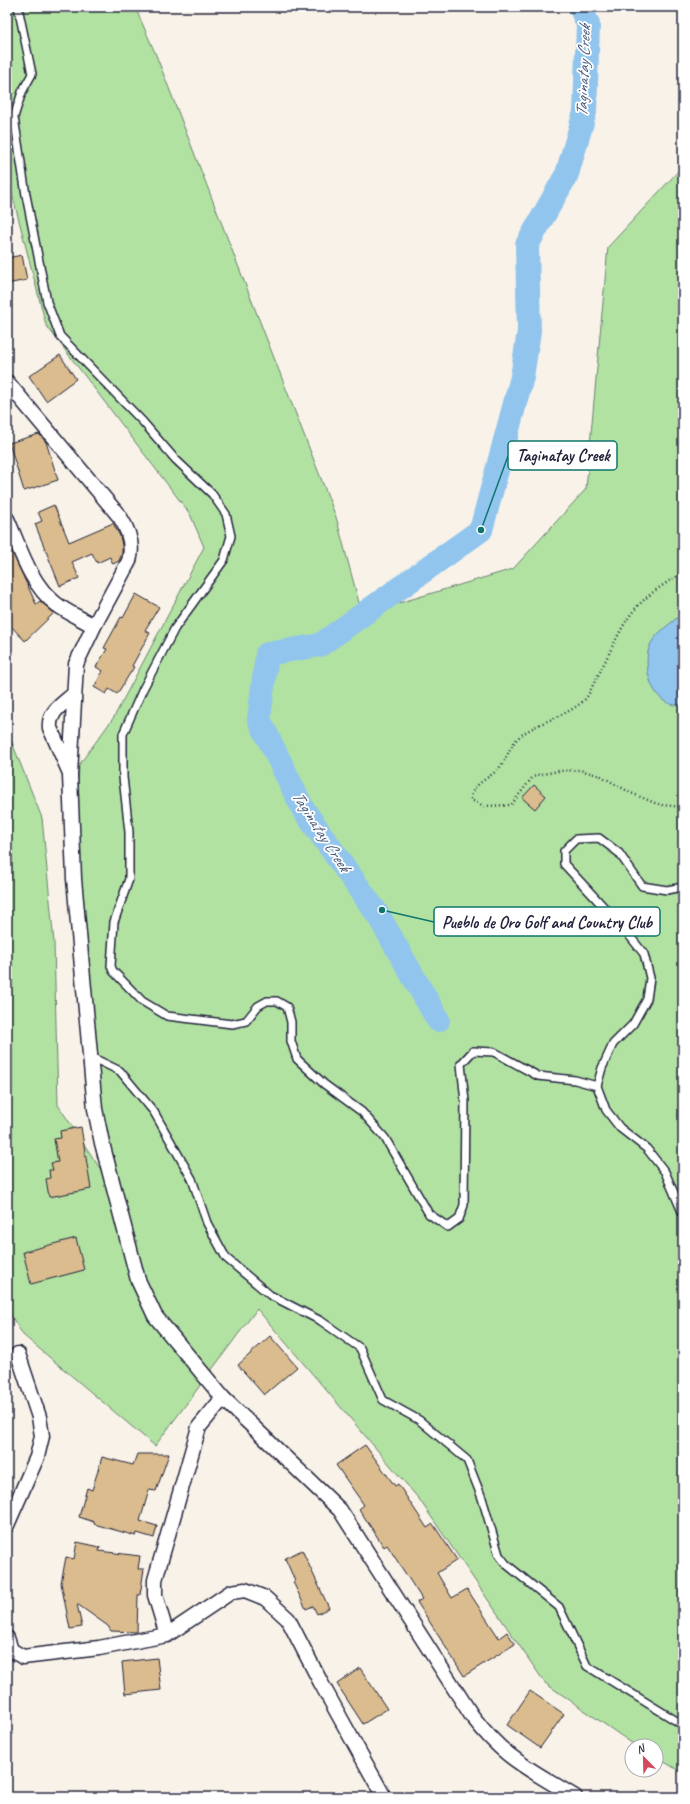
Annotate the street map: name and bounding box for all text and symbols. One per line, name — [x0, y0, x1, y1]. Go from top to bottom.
water label: Taginatay Creek — [571, 21, 595, 117]
callout: Taginatay Creek — [508, 441, 617, 470]
text: Taginatay Creek — [516, 445, 611, 466]
water label: Taginatay Creek — [287, 787, 357, 878]
callout: Pueblo de Oro Golf and Country Club — [434, 907, 660, 936]
text: Pueblo de Oro Golf and Country Club — [442, 912, 653, 933]
north arrow — [624, 1738, 664, 1778]
text: N — [634, 1740, 648, 1757]

